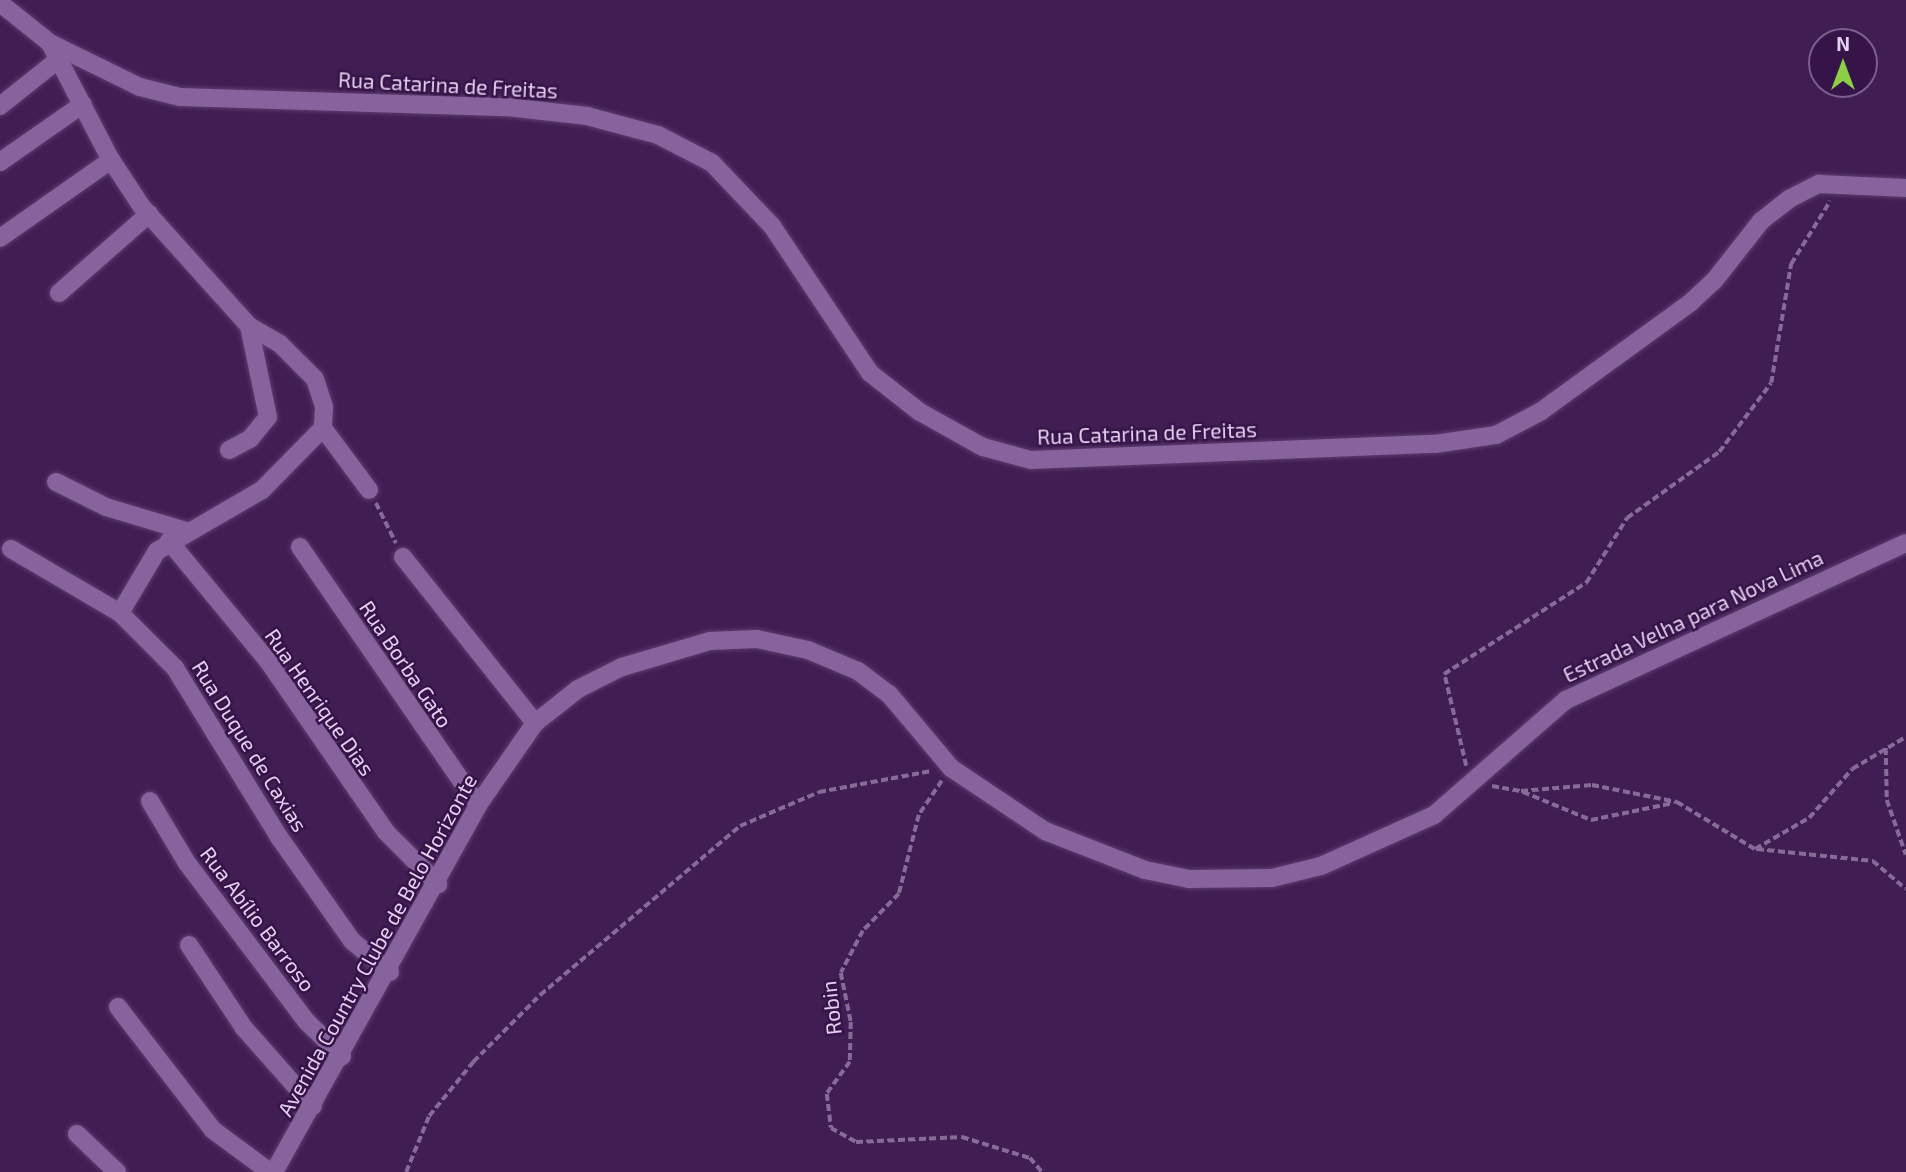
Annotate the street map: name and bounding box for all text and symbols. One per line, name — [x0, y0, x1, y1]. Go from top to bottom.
north arrow — [1808, 28, 1878, 98]
text: N — [1836, 32, 1850, 55]
street label: Rua Catarina de Freitas — [337, 67, 559, 103]
street label: Rua Catarina de Freitas — [1037, 417, 1257, 449]
street label: Estrada Velha para Nova Lima — [1559, 544, 1827, 688]
street label: Rua Borba Gato — [354, 596, 458, 732]
street label: Rua Henrique Dias — [260, 624, 380, 780]
street label: Rua Duque de Caxias — [187, 656, 313, 836]
street label: Avenida Country Clube de Belo Horizonte — [272, 769, 482, 1121]
street label: Rua Abílio Barroso — [195, 841, 321, 997]
street label: Robin — [816, 980, 846, 1036]

